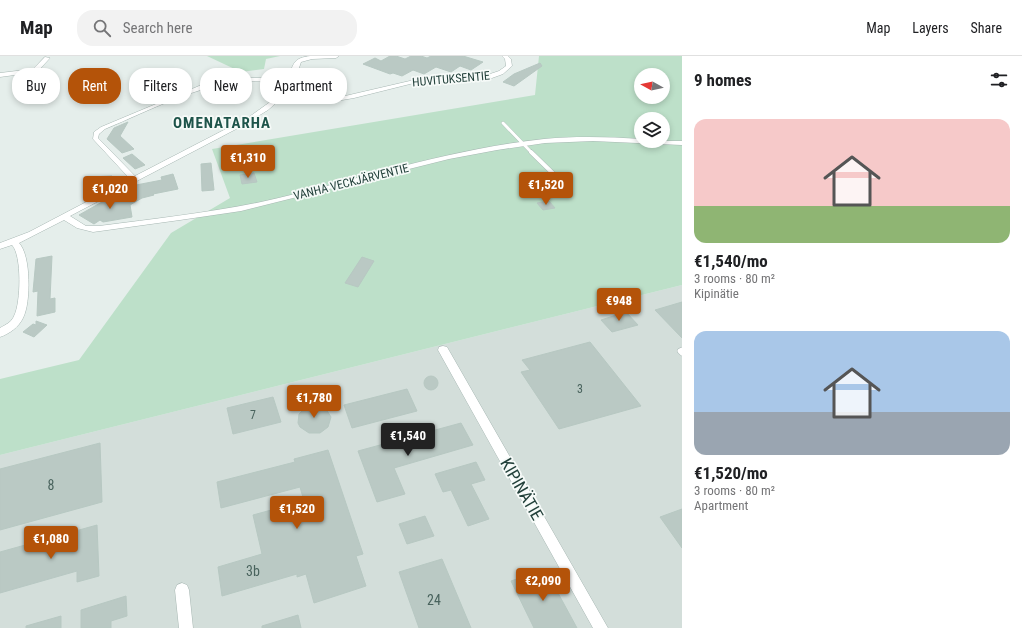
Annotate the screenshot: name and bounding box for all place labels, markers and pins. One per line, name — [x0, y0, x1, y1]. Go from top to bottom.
pin: €1,310 — [215, 145, 281, 179]
pin: €1,520 — [513, 172, 579, 206]
pin: €1,020 — [77, 176, 143, 210]
pin: €948 — [595, 288, 643, 322]
pin: €1,780 — [281, 385, 347, 419]
pin: €1,540 — [375, 423, 441, 457]
pin: €1,520 — [264, 496, 330, 530]
pin: €1,080 — [18, 526, 84, 560]
pin: €2,090 — [510, 568, 576, 602]

